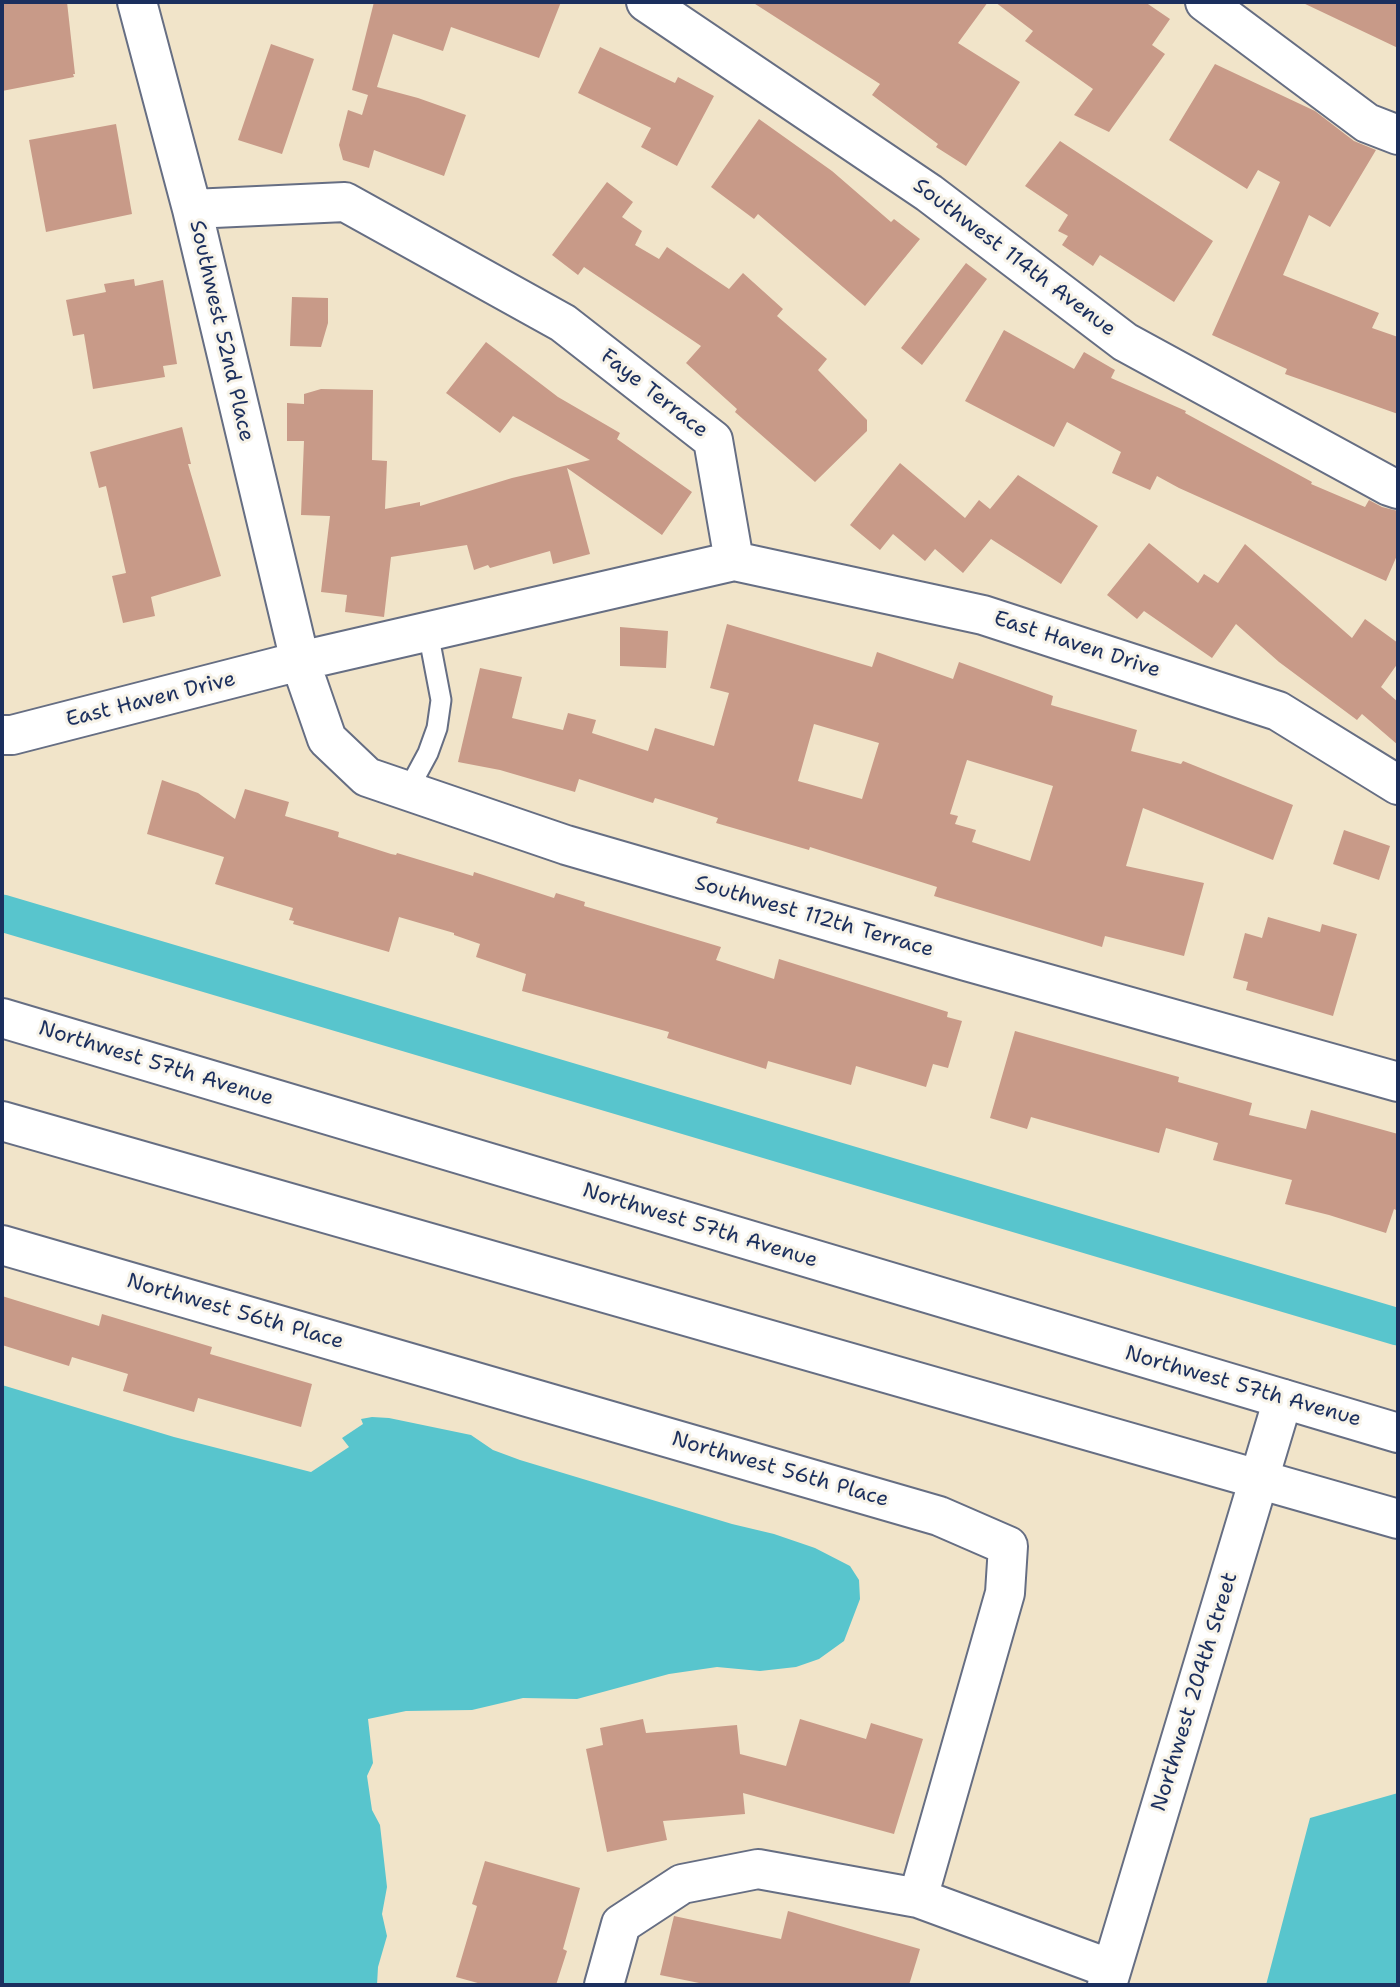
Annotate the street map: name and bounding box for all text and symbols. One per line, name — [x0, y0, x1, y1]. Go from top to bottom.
street label: Southwest 114th Avenue — [908, 174, 1120, 342]
street label: Southwest 52nd Place — [183, 218, 259, 444]
street label: Faye Terrace — [595, 344, 713, 444]
street label: East Haven Drive — [991, 606, 1163, 684]
street label: East Haven Drive — [64, 667, 238, 733]
street label: Southwest 112th Terrace — [692, 871, 936, 963]
street label: Northwest 57th Avenue — [36, 1016, 276, 1112]
street label: Northwest 57th Avenue — [580, 1178, 820, 1274]
street label: Northwest 56th Place — [124, 1269, 346, 1355]
street label: Northwest 57th Avenue — [1122, 1341, 1364, 1433]
street label: Northwest 56th Place — [669, 1427, 891, 1513]
street label: Northwest 204th Street — [1147, 1570, 1243, 1814]

